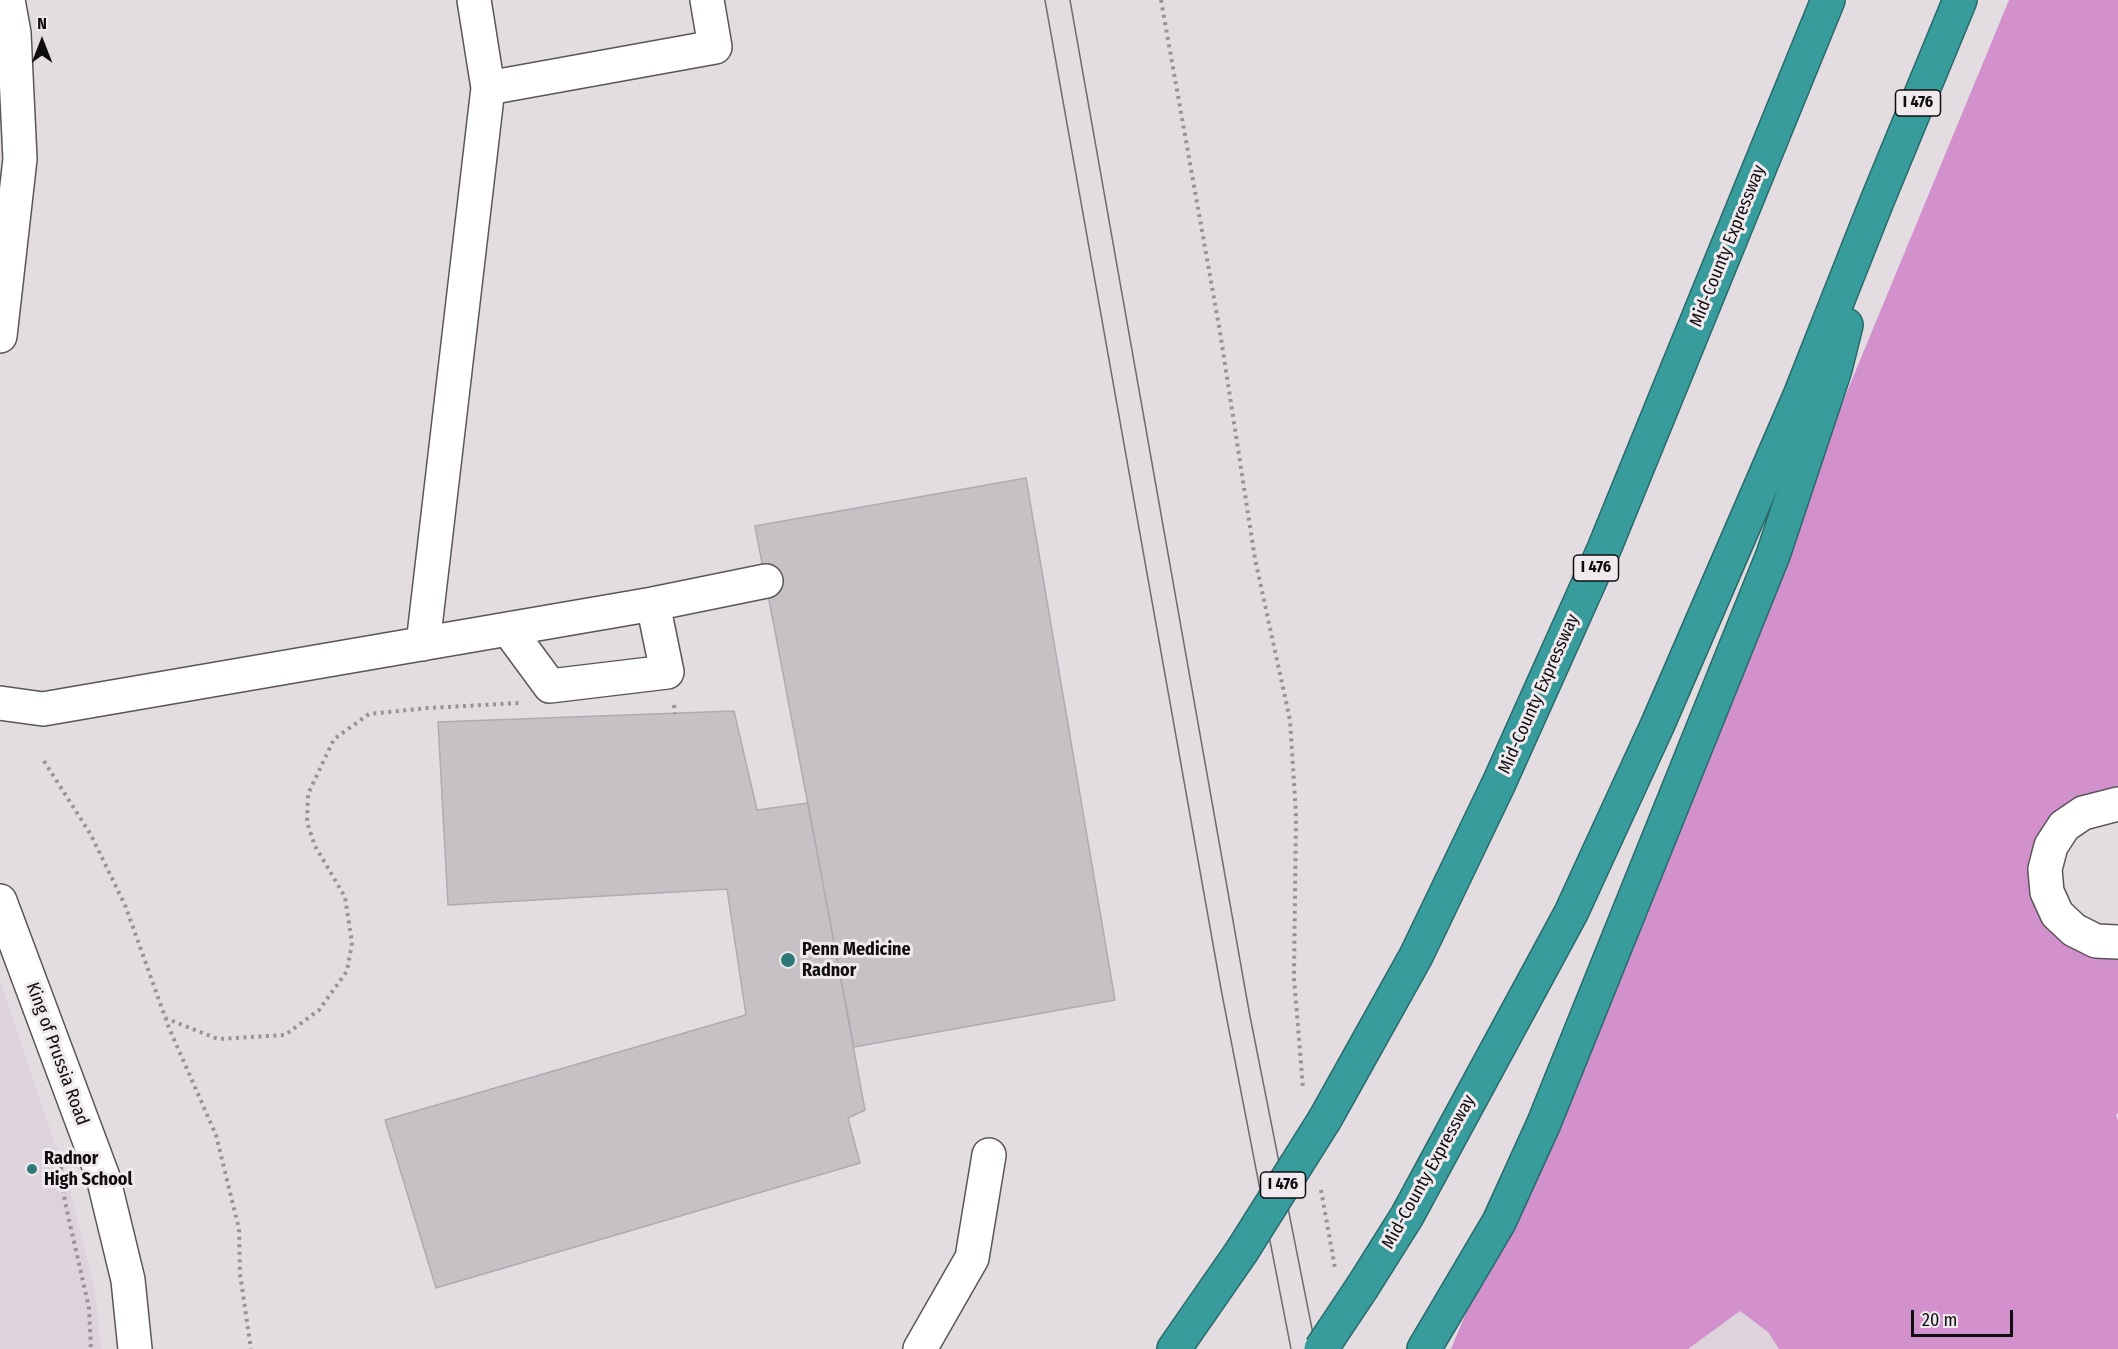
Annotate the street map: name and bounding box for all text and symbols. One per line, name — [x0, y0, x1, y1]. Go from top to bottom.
north arrow — [12, 12, 72, 72]
text: N — [37, 14, 47, 33]
road number: I 476 — [1896, 90, 1940, 116]
street label: Mid-County Expressway — [1686, 162, 1770, 330]
road number: I 476 — [1574, 555, 1618, 581]
street label: Mid-County Expressway — [1494, 611, 1584, 777]
place label: Penn Medicine Radnor — [802, 939, 911, 982]
marker: Penn Medicine Radnor — [779, 951, 797, 969]
street label: King of Prussia Road — [21, 980, 93, 1128]
street label: Mid-County Expressway — [1378, 1091, 1480, 1253]
place label: Radnor High School — [44, 1148, 132, 1190]
marker: Radnor High School — [25, 1162, 39, 1176]
road number: I 476 — [1260, 1172, 1306, 1198]
scale bar — [1914, 1298, 2016, 1336]
text: 20 m — [1922, 1309, 1957, 1331]

